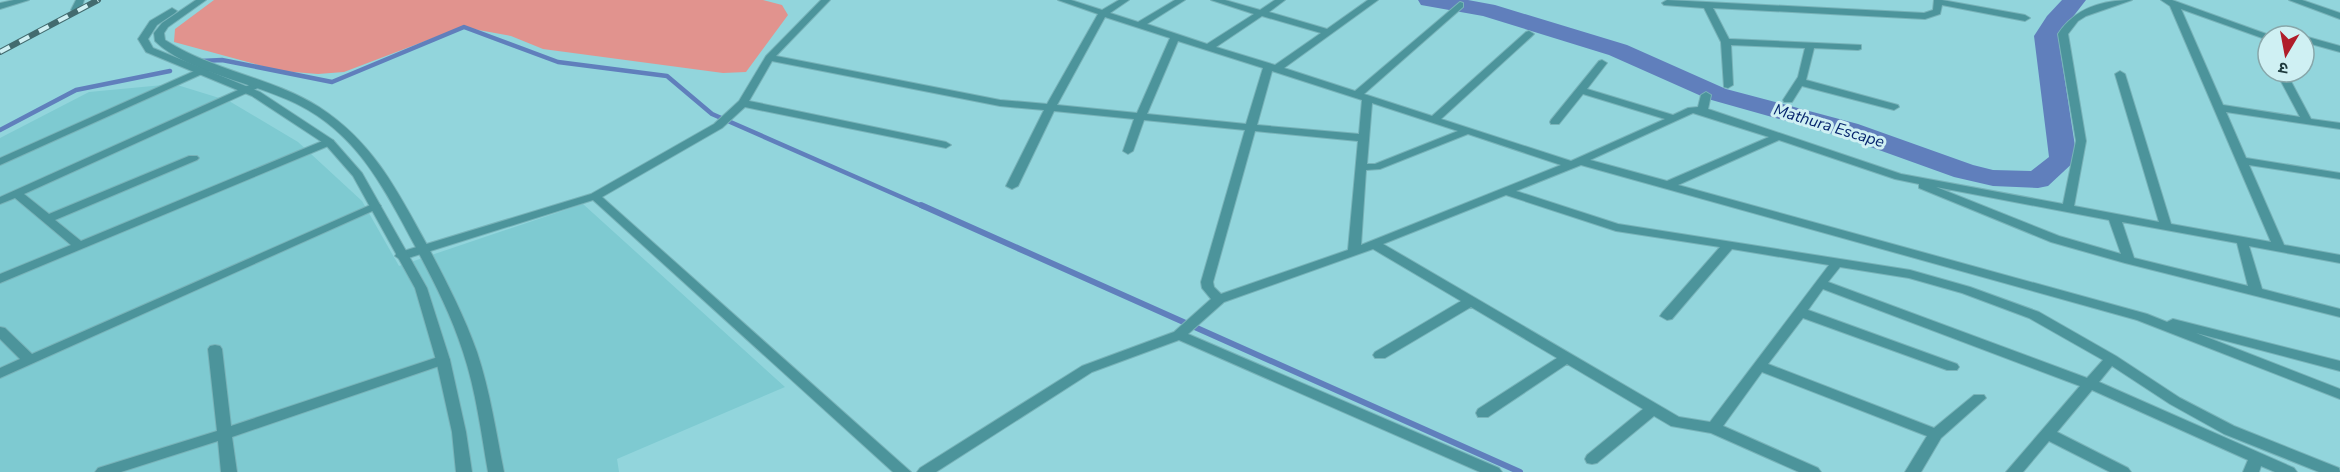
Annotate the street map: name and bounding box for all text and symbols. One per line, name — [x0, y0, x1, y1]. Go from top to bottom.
north arrow — [2256, 24, 2316, 84]
text: उ — [2276, 56, 2290, 79]
water label: Mathura Escape — [1771, 99, 1887, 153]

